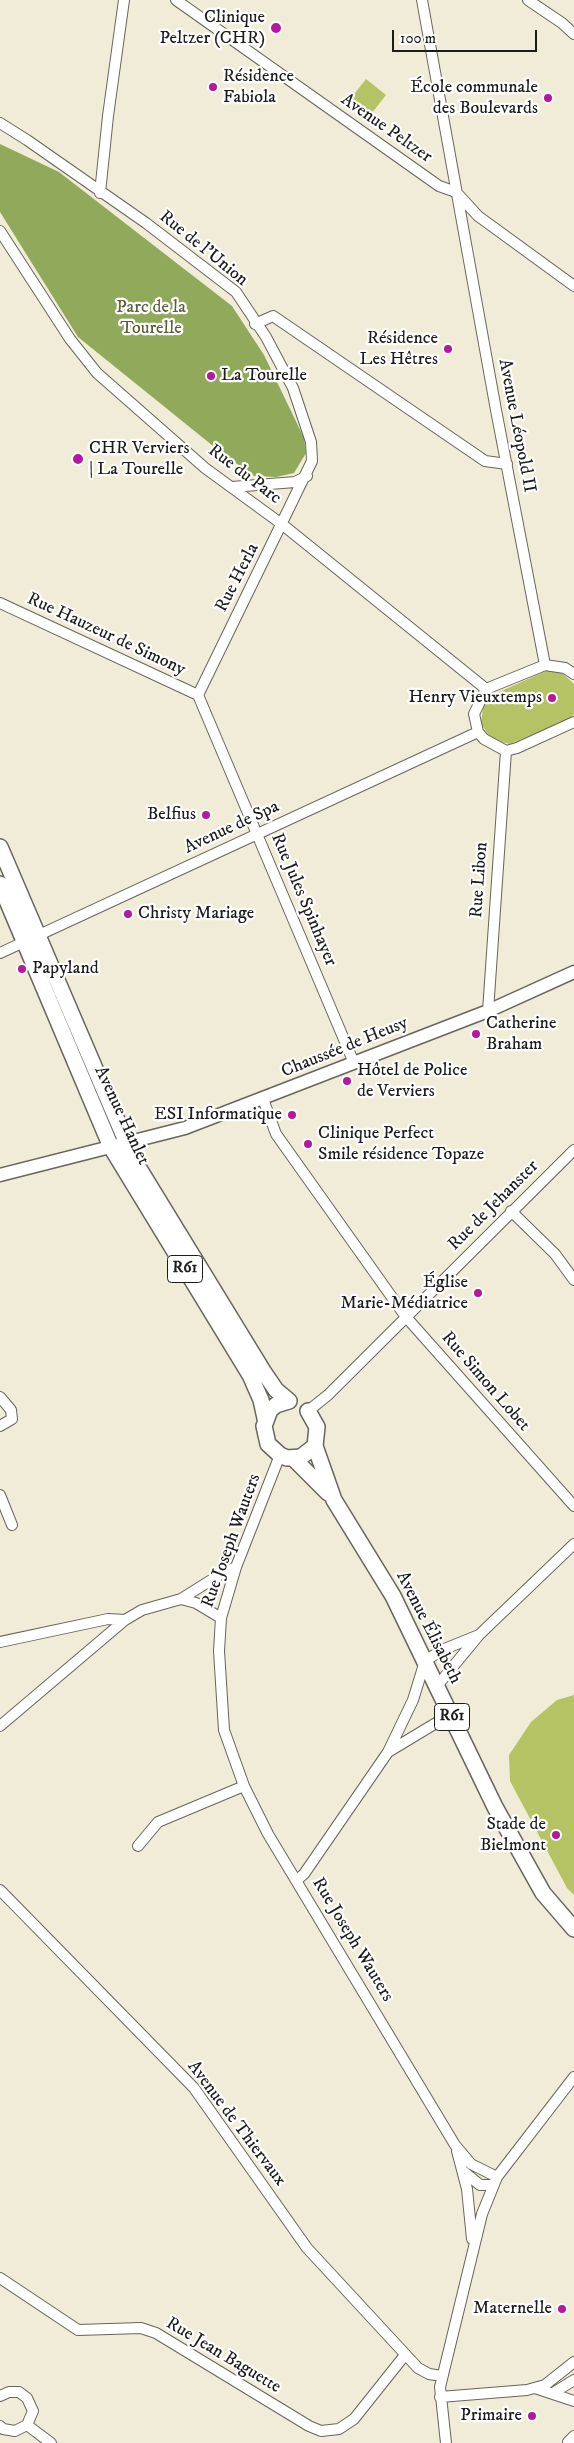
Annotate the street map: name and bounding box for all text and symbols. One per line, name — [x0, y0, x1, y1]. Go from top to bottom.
place label: Clinique Peltzer (CHR) — [159, 7, 265, 50]
scale bar — [394, 20, 539, 52]
marker: Clinique Peltzer (CHR) — [269, 21, 283, 35]
text: 100 m — [400, 29, 436, 48]
place label: Résidence Fabiola — [223, 66, 294, 108]
place label: École communale des Boulevards — [410, 77, 538, 120]
marker: Résidence Fabiola — [207, 81, 219, 93]
street label: Avenue Peltzer — [336, 90, 436, 168]
marker: École communale des Boulevards — [542, 92, 554, 104]
street label: Rue de l'Union — [154, 207, 252, 291]
park label: Parc de la Tourelle — [116, 297, 186, 340]
place label: Résidence Les Hêtres — [359, 328, 438, 370]
marker: Résidence Les Hêtres — [442, 343, 454, 355]
street label: Avenue Léopold II — [492, 357, 540, 495]
place label: La Tourelle — [221, 365, 307, 387]
marker: La Tourelle — [205, 370, 217, 382]
place label: CHR Verviers | La Tourelle — [89, 438, 189, 480]
street label: Rue du Parc — [203, 440, 285, 510]
marker: CHR Verviers | La Tourelle — [71, 452, 85, 466]
street label: Rue Herla — [212, 540, 264, 616]
street label: Rue Hauzeur de Simony — [23, 589, 189, 681]
place label: Henry Vieuxtemps — [409, 687, 542, 709]
marker: Henry Vieuxtemps — [546, 692, 558, 704]
street label: Avenue de Spa — [181, 797, 283, 859]
place label: Belfius — [147, 804, 196, 826]
marker: Belfius — [200, 809, 212, 821]
street label: Rue Jules Spinhayer — [265, 830, 341, 970]
street label: Rue Libon — [467, 841, 493, 919]
place label: Christy Mariage — [138, 903, 254, 925]
marker: Christy Mariage — [122, 908, 134, 920]
place label: Papyland — [32, 958, 99, 980]
marker: Papyland — [16, 963, 28, 975]
street label: Chaussée de Heusy — [279, 1013, 411, 1083]
place label: Catherine Braham — [486, 1013, 556, 1056]
marker: Catherine Braham — [470, 1028, 482, 1040]
place label: Hôtel de Police de Verviers — [357, 1060, 467, 1102]
street label: Avenue Hanlet — [89, 1063, 153, 1169]
marker: Hôtel de Police de Verviers — [341, 1075, 353, 1087]
place label: ESI Informatique — [154, 1104, 282, 1126]
marker: ESI Informatique — [286, 1109, 298, 1121]
place label: Clinique Perfect Smile résidence Topaze — [318, 1123, 484, 1166]
marker: Clinique Perfect Smile résidence Topaze — [302, 1138, 314, 1150]
street label: Rue de Jehanster — [444, 1156, 544, 1256]
road number: R61 — [168, 1256, 202, 1282]
place label: Église Marie-Médiatrice — [341, 1272, 468, 1315]
marker: Église Marie-Médiatrice — [472, 1287, 484, 1299]
street label: Rue Simon Lobet — [436, 1328, 534, 1436]
street label: Rue Joseph Wauters — [198, 1471, 266, 1611]
street label: Avenue Élisabeth — [390, 1568, 466, 1688]
road number: R61 — [434, 1704, 470, 1730]
place label: Stade de Bielmont — [480, 1814, 546, 1856]
marker: Stade de Bielmont — [550, 1829, 562, 1841]
street label: Rue Joseph Wauters — [306, 1874, 398, 2006]
street label: Avenue de Thiervaux — [182, 2057, 290, 2191]
place label: Maternelle — [473, 2298, 552, 2320]
marker: Maternelle — [556, 2303, 568, 2315]
street label: Rue Jean Baguette — [162, 2313, 284, 2399]
place label: Primaire — [460, 2405, 522, 2427]
marker: Primaire — [526, 2410, 538, 2422]

